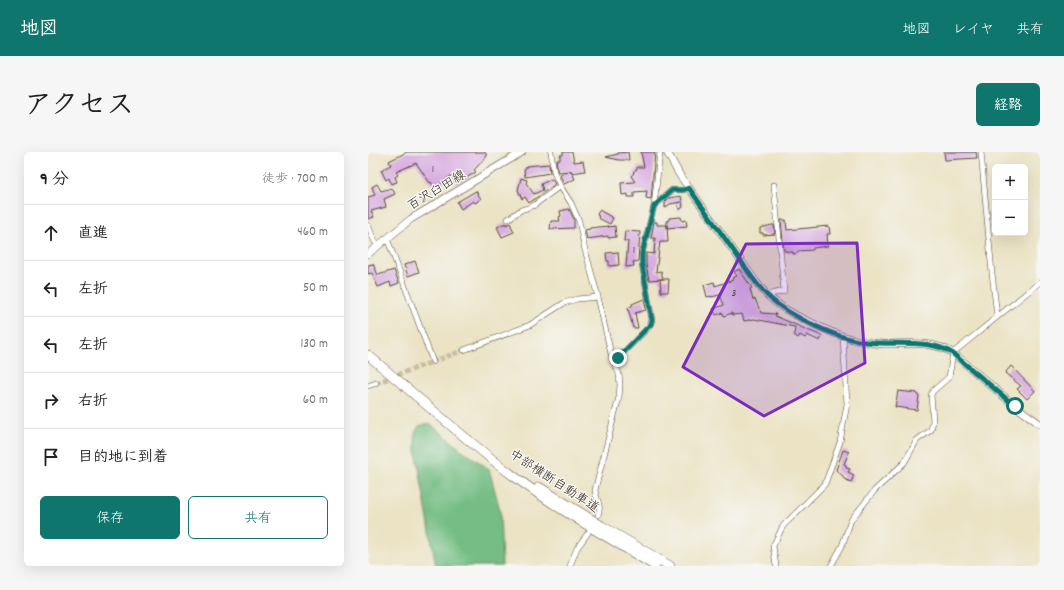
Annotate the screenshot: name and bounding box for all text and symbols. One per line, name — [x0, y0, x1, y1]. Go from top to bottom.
text: 地図 — [20, 17, 58, 44]
text: 地図 — [903, 20, 931, 40]
text: レイヤ — [953, 20, 994, 40]
text: 共有 — [1016, 20, 1044, 40]
button: 経路 — [976, 83, 1040, 126]
text: アクセス — [24, 88, 134, 128]
house number: 1 — [432, 162, 434, 178]
map controls — [992, 164, 1028, 236]
button: + — [992, 164, 1028, 200]
street label: 百沢臼田線 — [405, 166, 471, 216]
text: 9 分 — [40, 169, 69, 193]
text: 徒歩 · 700 m — [262, 170, 328, 189]
button: − — [992, 200, 1028, 236]
icon: ahead — [40, 222, 62, 244]
text: 直進 — [78, 223, 108, 245]
text: 460 m — [297, 223, 328, 242]
house number: 1 — [633, 243, 635, 259]
icon: left — [40, 278, 62, 300]
text: 左折 — [78, 279, 108, 301]
text: 50 m — [303, 279, 328, 298]
house number: 3 — [732, 286, 737, 302]
icon: left — [40, 334, 62, 356]
text: 左折 — [78, 335, 108, 357]
text: 130 m — [300, 335, 328, 354]
route end — [609, 349, 627, 367]
icon: right — [40, 390, 62, 412]
text: 右折 — [78, 391, 108, 413]
text: 60 m — [303, 391, 328, 410]
route start — [1006, 397, 1024, 415]
icon: arrive — [40, 446, 62, 468]
street label: 中部横断自動車道 — [505, 446, 602, 518]
text: 目的地に到着 — [78, 447, 168, 469]
button: 保存 — [40, 496, 180, 539]
button: 共有 — [188, 496, 328, 539]

